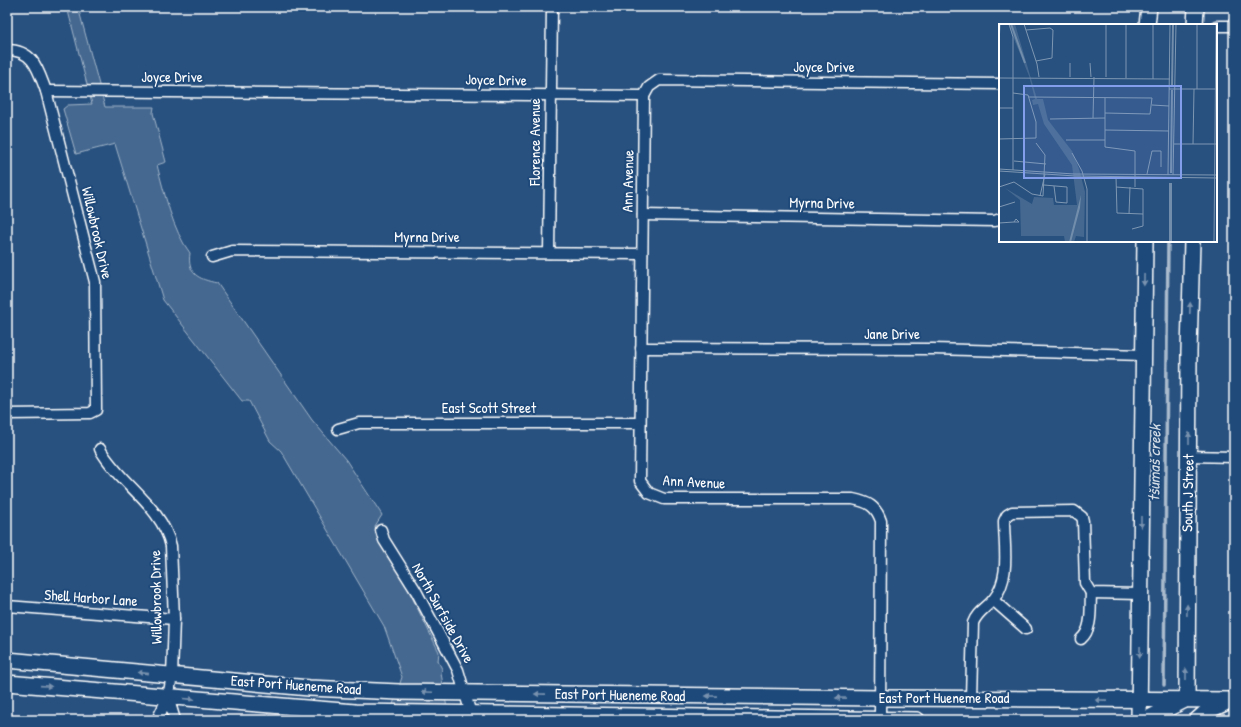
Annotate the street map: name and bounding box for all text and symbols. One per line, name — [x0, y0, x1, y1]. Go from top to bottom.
inset map — [999, 24, 1217, 242]
street label: Joyce Drive — [793, 56, 855, 77]
street label: Joyce Drive — [141, 66, 203, 87]
street label: Joyce Drive — [465, 68, 527, 91]
street label: Florence Avenue — [524, 98, 545, 187]
street label: Ann Avenue — [616, 150, 639, 212]
street label: Willowbrook Drive — [77, 185, 118, 281]
street label: Myrna Drive — [789, 191, 855, 214]
street label: Myrna Drive — [394, 226, 460, 247]
one-way arrow — [1141, 274, 1147, 287]
one-way arrow — [1187, 301, 1193, 314]
street label: Jane Drive — [864, 323, 920, 344]
street label: East Scott Street — [442, 397, 537, 418]
water label: tšumaš creek — [1142, 423, 1166, 502]
one-way arrow — [1186, 431, 1192, 444]
street label: South J Street — [1176, 453, 1199, 532]
street label: Ann Avenue — [662, 469, 726, 494]
one-way arrow — [1138, 516, 1144, 529]
street label: Willowbrook Drive — [144, 550, 167, 644]
street label: North Surfside Drive — [407, 559, 480, 667]
street label: Shell Harbor Lane — [44, 584, 138, 611]
one-way arrow — [1184, 603, 1190, 616]
one-way arrow — [1137, 646, 1143, 659]
one-way arrow — [1183, 667, 1189, 680]
street label: East Port Hueneme Road — [230, 669, 362, 700]
one-way arrow — [137, 670, 149, 676]
one-way arrow — [40, 682, 52, 689]
street label: East Port Hueneme Road — [555, 683, 686, 706]
street label: East Port Hueneme Road — [879, 687, 1009, 708]
one-way arrow — [421, 689, 433, 696]
one-way arrow — [533, 691, 546, 697]
one-way arrow — [704, 693, 717, 699]
one-way arrow — [183, 695, 195, 702]
one-way arrow — [834, 695, 847, 701]
one-way arrow — [1094, 696, 1107, 703]

